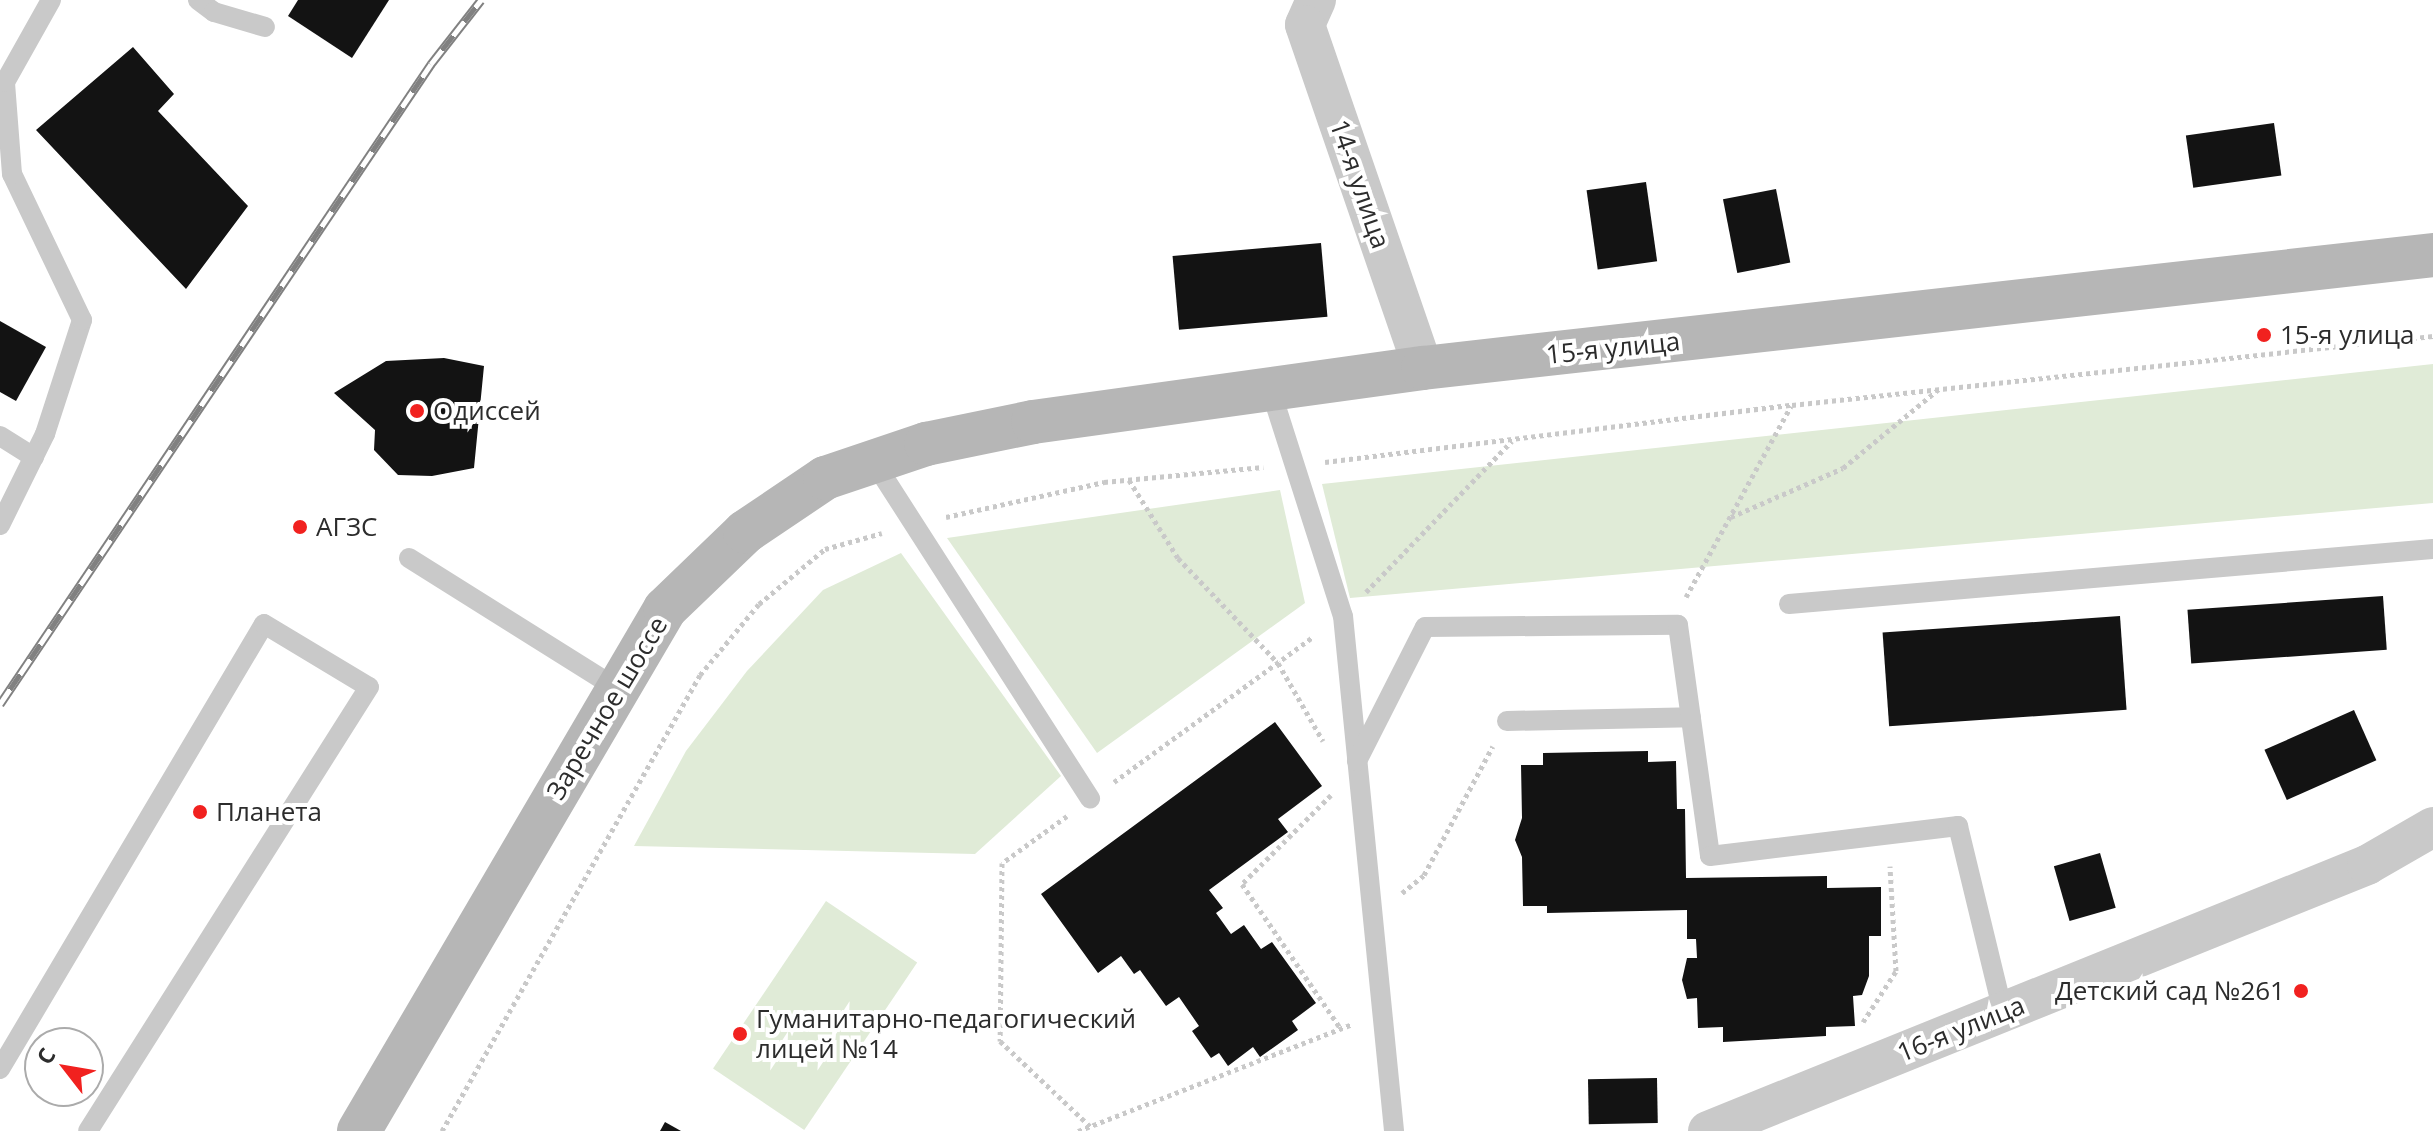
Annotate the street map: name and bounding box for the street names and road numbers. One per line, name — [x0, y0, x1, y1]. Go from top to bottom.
street label: 14-я улица — [1323, 115, 1397, 253]
street label: 15-я улица — [1545, 325, 1681, 371]
street label: Заречное шоссе — [540, 611, 674, 805]
street label: 16-я улица — [1893, 989, 2029, 1069]

